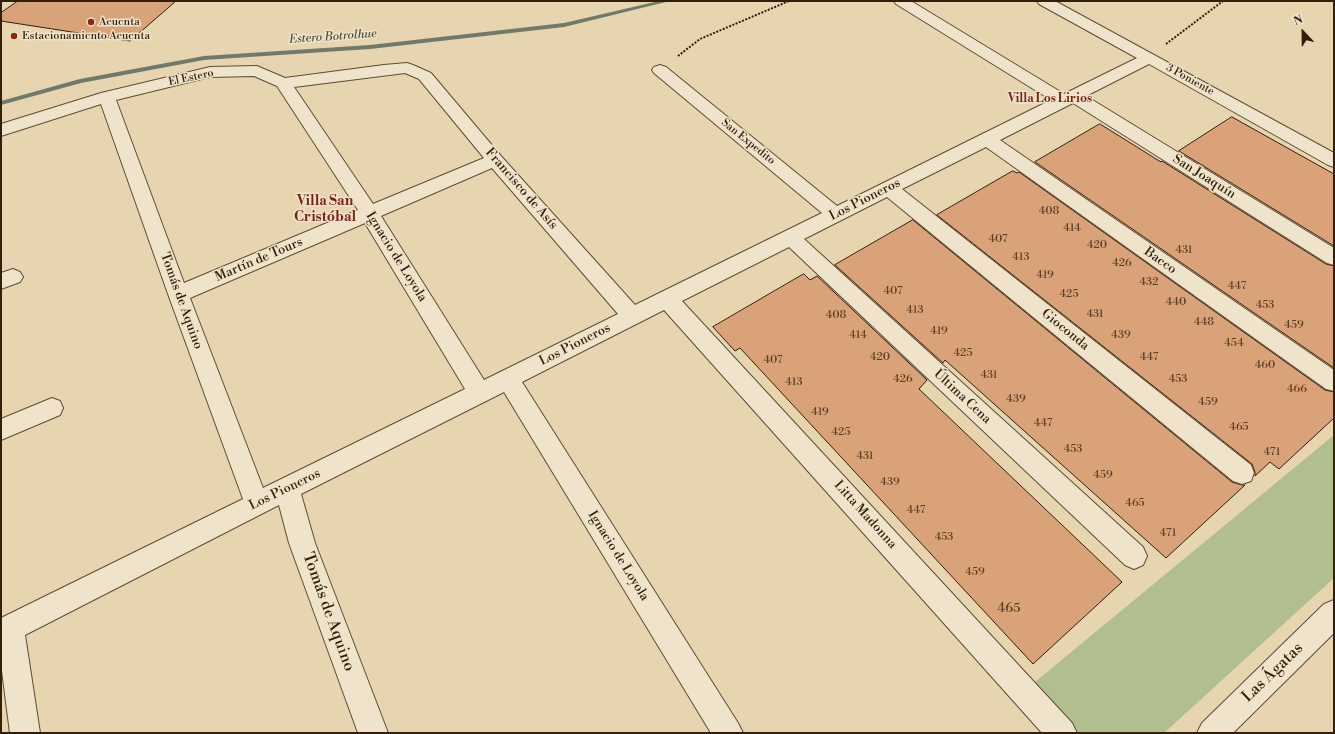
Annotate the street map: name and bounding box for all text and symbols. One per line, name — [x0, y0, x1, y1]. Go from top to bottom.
north arrow — [1283, 12, 1323, 52]
text: N — [1292, 13, 1305, 29]
place label: Acuenta — [99, 15, 140, 29]
marker: Acuenta — [86, 17, 96, 27]
water label: Estero Botrolhue — [289, 27, 377, 47]
place label: Estacionamiento Acuenta — [22, 29, 150, 43]
marker: Estacionamiento Acuenta — [9, 31, 19, 41]
street label: 3 Poniente — [1164, 61, 1216, 99]
street label: El Estero — [167, 67, 215, 89]
district label: Villa Los Lirios — [1008, 92, 1092, 106]
street label: San Expedito — [718, 116, 778, 168]
street label: Francisco de Asís — [481, 145, 561, 233]
street label: San Joaquín — [1170, 151, 1238, 203]
street label: Los Pioneros — [827, 175, 903, 225]
district label: Villa San Cristóbal — [294, 194, 356, 226]
house number: 408 — [1039, 204, 1059, 218]
street label: Ignacio de Loyola — [362, 209, 430, 305]
house number: 414 — [1063, 221, 1081, 235]
house number: 407 — [988, 232, 1008, 246]
street label: Martín de Tours — [213, 234, 305, 286]
house number: 420 — [1087, 238, 1107, 252]
house number: 431 — [1175, 243, 1193, 257]
street label: Bacco — [1141, 244, 1179, 278]
house number: 413 — [1012, 250, 1030, 264]
street label: Tomás de Aquino — [156, 251, 206, 351]
house number: 426 — [1112, 256, 1132, 270]
house number: 419 — [1036, 268, 1054, 282]
house number: 432 — [1140, 275, 1158, 289]
house number: 447 — [1228, 279, 1246, 293]
house number: 407 — [883, 284, 903, 298]
house number: 425 — [1060, 287, 1078, 301]
house number: 440 — [1166, 295, 1186, 309]
house number: 453 — [1256, 298, 1274, 312]
house number: 413 — [906, 303, 924, 317]
street label: Gioconda — [1038, 306, 1092, 354]
house number: 431 — [1086, 307, 1104, 321]
house number: 408 — [826, 308, 846, 322]
house number: 448 — [1194, 315, 1214, 329]
house number: 459 — [1284, 318, 1304, 332]
street label: Los Pioneros — [537, 320, 613, 370]
house number: 419 — [930, 324, 948, 338]
house number: 414 — [849, 328, 867, 342]
house number: 439 — [1111, 328, 1131, 342]
house number: 454 — [1224, 336, 1244, 350]
house number: 425 — [954, 346, 972, 360]
house number: 420 — [870, 350, 890, 364]
house number: 447 — [1140, 350, 1158, 364]
house number: 407 — [763, 353, 783, 367]
house number: 460 — [1255, 358, 1275, 372]
street label: Última Cena — [930, 366, 994, 428]
house number: 431 — [980, 368, 998, 382]
house number: 426 — [893, 372, 913, 386]
house number: 453 — [1169, 372, 1187, 386]
house number: 413 — [785, 375, 803, 389]
house number: 466 — [1287, 382, 1307, 396]
house number: 439 — [1006, 392, 1026, 406]
house number: 459 — [1198, 395, 1218, 409]
house number: 419 — [811, 405, 829, 419]
house number: 447 — [1034, 416, 1052, 430]
house number: 465 — [1229, 420, 1249, 434]
house number: 425 — [832, 425, 850, 439]
house number: 453 — [1064, 442, 1082, 456]
house number: 471 — [1264, 445, 1280, 459]
house number: 431 — [856, 449, 874, 463]
street label: Los Pioneros — [247, 466, 323, 514]
house number: 459 — [1093, 468, 1113, 482]
house number: 439 — [880, 475, 900, 489]
street label: Litta Madonna — [830, 478, 900, 552]
house number: 465 — [1125, 496, 1145, 510]
house number: 447 — [907, 503, 925, 517]
street label: Ignacio de Loyola — [584, 508, 652, 604]
house number: 471 — [1160, 526, 1176, 540]
house number: 453 — [935, 530, 953, 544]
street label: Tomás de Aquino — [298, 550, 358, 674]
house number: 459 — [965, 565, 985, 579]
house number: 465 — [998, 601, 1020, 617]
street label: Las Ágatas — [1238, 639, 1308, 707]

